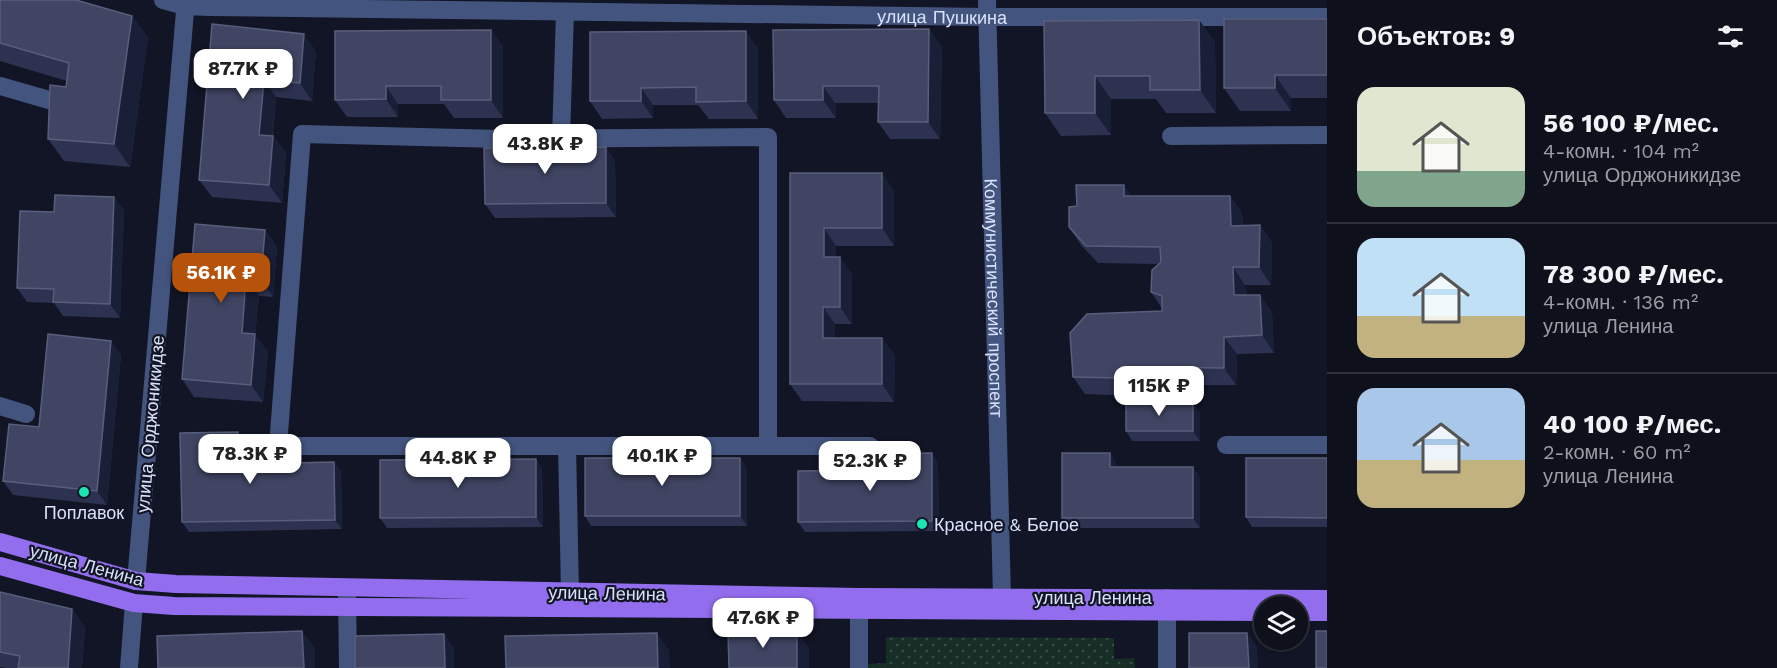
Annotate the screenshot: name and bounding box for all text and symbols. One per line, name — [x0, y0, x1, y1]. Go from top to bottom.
street label: улица Пушкина — [877, 5, 1008, 28]
icon: filters — [1714, 20, 1747, 53]
text: Объектов: 9 — [1357, 21, 1515, 51]
pin: 87.7K ₽ — [188, 49, 298, 100]
text: 87.7K ₽ — [208, 56, 278, 80]
text: 56 100 ₽/мес. — [1543, 108, 1719, 138]
icon: home — [1405, 111, 1477, 183]
pin: 43.8K ₽ — [490, 124, 600, 175]
text: 43.8K ₽ — [507, 131, 583, 155]
text: 4-комн. · 104 m² — [1543, 139, 1699, 163]
text: улица Орджоникидзе — [1543, 163, 1741, 187]
street label: Коммунистический проспект — [981, 178, 1008, 418]
pin: 56.1K ₽ — [166, 253, 276, 304]
text: 78 300 ₽/мес. — [1543, 259, 1724, 289]
text: 56.1K ₽ — [186, 260, 256, 284]
icon: home — [1405, 262, 1477, 334]
text: 4-комн. · 136 m² — [1543, 290, 1698, 314]
text: улица Ленина — [1543, 314, 1673, 338]
street label: улица Орджоникидзе — [132, 334, 168, 514]
pin: 115K ₽ — [1110, 366, 1208, 417]
text: 115K ₽ — [1128, 373, 1190, 397]
text: 40 100 ₽/мес. — [1543, 409, 1721, 439]
icon: home — [1405, 412, 1477, 484]
pin: 78.3K ₽ — [195, 434, 305, 485]
pin: 40.1K ₽ — [607, 436, 717, 487]
pin: 44.8K ₽ — [403, 438, 513, 489]
text: 2-комн. · 60 m² — [1543, 440, 1691, 464]
text: 78.3K ₽ — [212, 441, 288, 465]
pin: 52.3K ₽ — [815, 441, 925, 492]
text: 40.1K ₽ — [626, 443, 698, 467]
text: 44.8K ₽ — [419, 445, 497, 469]
text: 52.3K ₽ — [833, 448, 907, 472]
text: улица Ленина — [1543, 464, 1673, 488]
marker: Поплавок — [77, 485, 91, 499]
place label: Поплавок — [44, 502, 124, 523]
place label: Красное & Белое — [934, 514, 1079, 535]
marker: Красное & Белое — [915, 517, 929, 531]
street label: улица Ленина — [28, 540, 147, 591]
street label: улица Ленина — [548, 581, 667, 605]
street label: улица Ленина — [1034, 587, 1153, 608]
map controls — [1254, 596, 1308, 650]
button: layers — [1254, 596, 1308, 650]
pin: 47.6K ₽ — [708, 598, 818, 649]
text: 47.6K ₽ — [727, 605, 799, 629]

